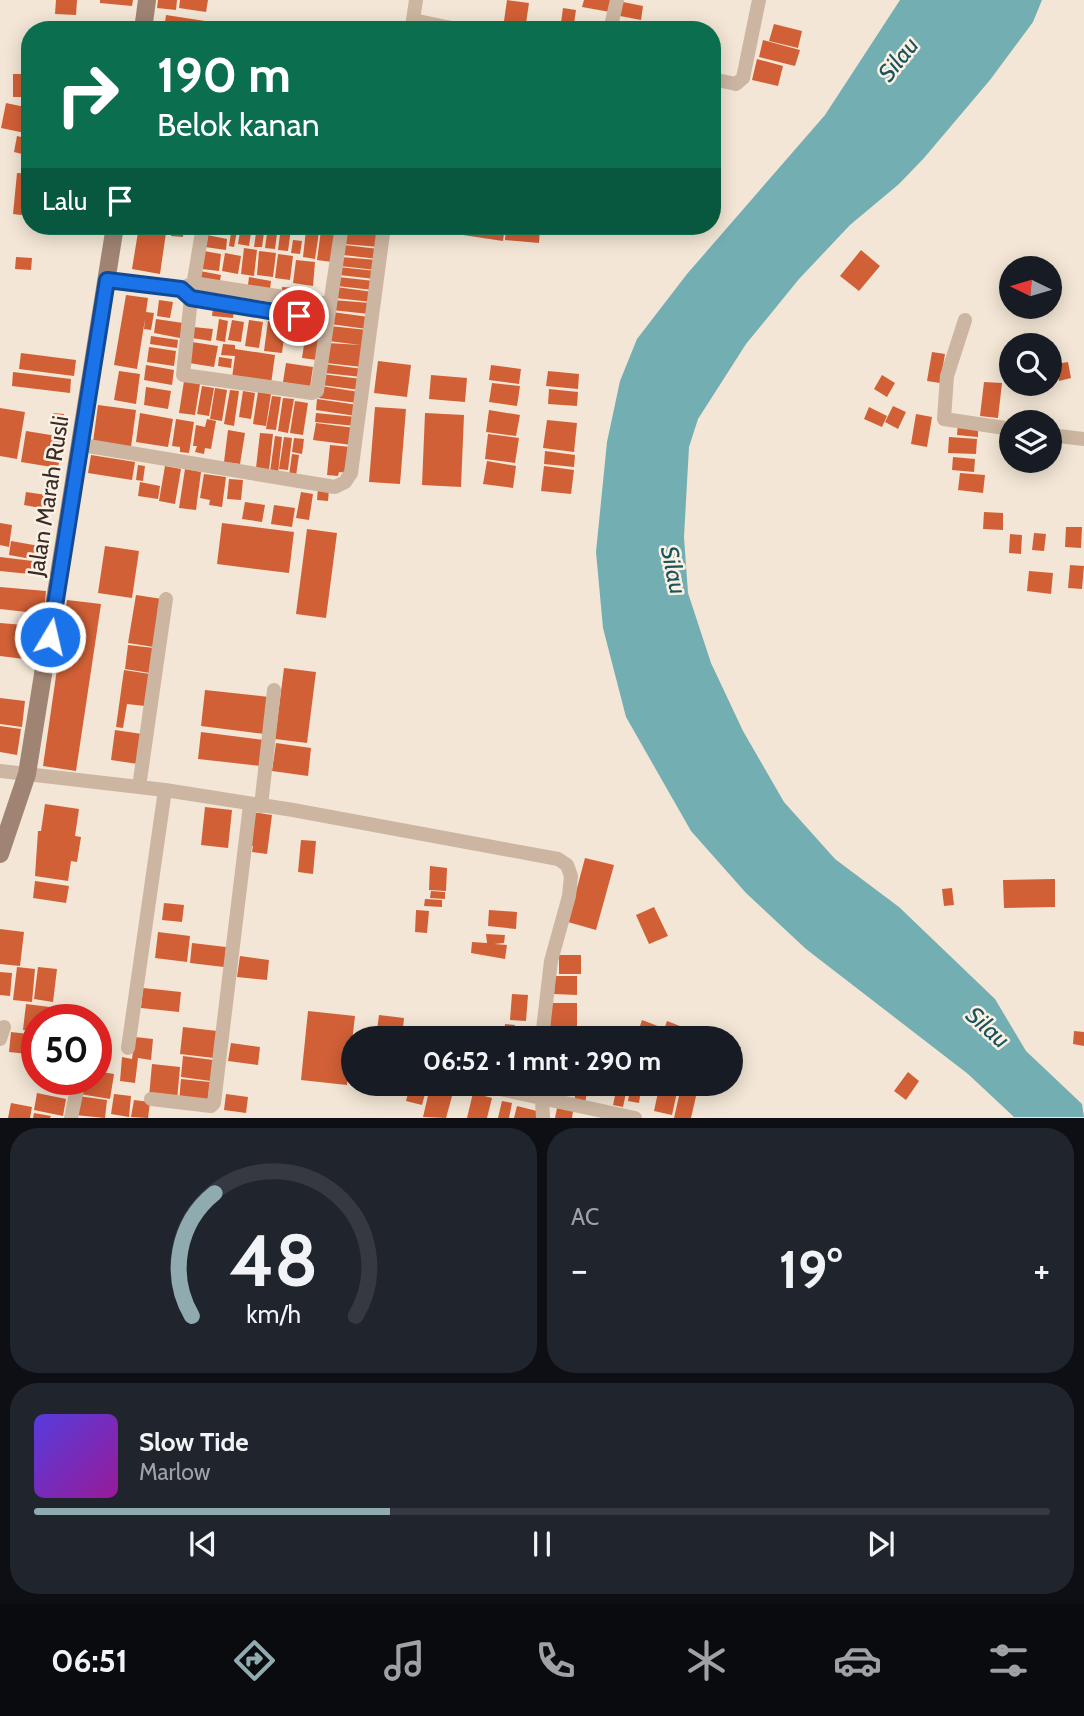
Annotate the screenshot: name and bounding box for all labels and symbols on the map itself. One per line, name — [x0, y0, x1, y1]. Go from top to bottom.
water label: Silau — [872, 31, 925, 87]
north arrow — [999, 256, 1062, 318]
pin — [269, 286, 329, 346]
street label: Jalan Marah Rusli — [21, 414, 75, 579]
water label: Silau — [655, 543, 693, 597]
position arrow — [13, 600, 87, 674]
water label: Silau — [960, 1000, 1016, 1054]
speed limit sign: 50 — [21, 1004, 112, 1095]

